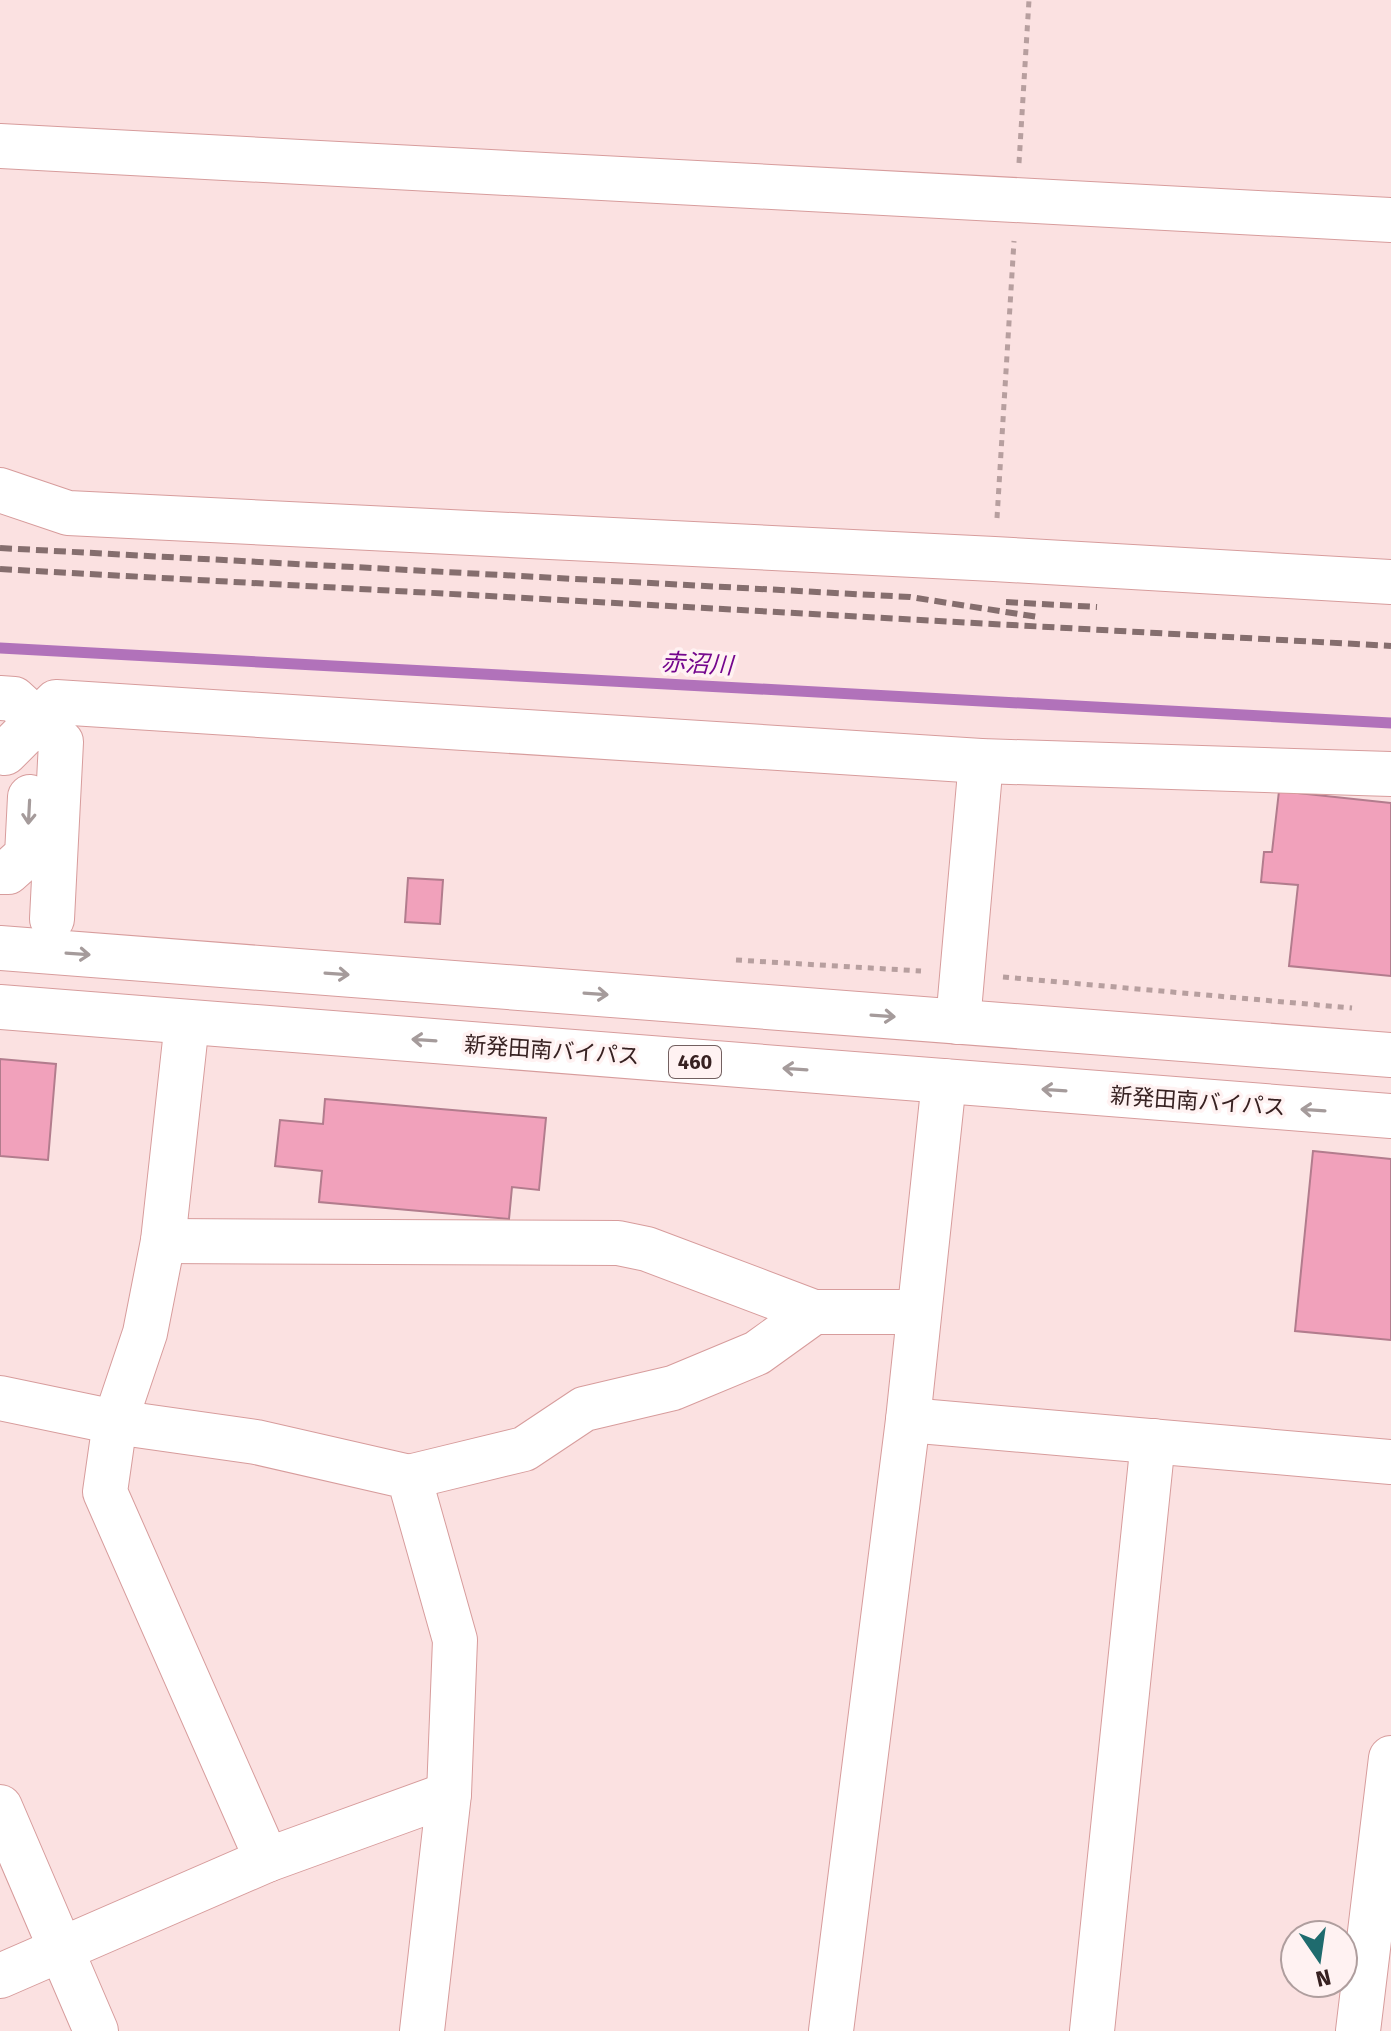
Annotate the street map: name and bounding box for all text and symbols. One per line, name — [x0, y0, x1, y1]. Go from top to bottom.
water label: 赤沼川 — [660, 648, 737, 680]
one-way arrow — [22, 798, 37, 825]
one-way arrow — [64, 947, 91, 962]
one-way arrow — [323, 967, 350, 982]
one-way arrow — [582, 987, 609, 1002]
one-way arrow — [869, 1009, 896, 1024]
street label: 新発田南バイパス — [463, 1031, 640, 1070]
one-way arrow — [411, 1032, 438, 1047]
road number: 460 — [669, 1046, 721, 1078]
one-way arrow — [782, 1061, 809, 1076]
one-way arrow — [1041, 1082, 1068, 1097]
street label: 新発田南バイパス — [1109, 1082, 1286, 1121]
one-way arrow — [1300, 1102, 1327, 1117]
north arrow — [1279, 1919, 1359, 1999]
text: N — [1313, 1963, 1334, 1993]

